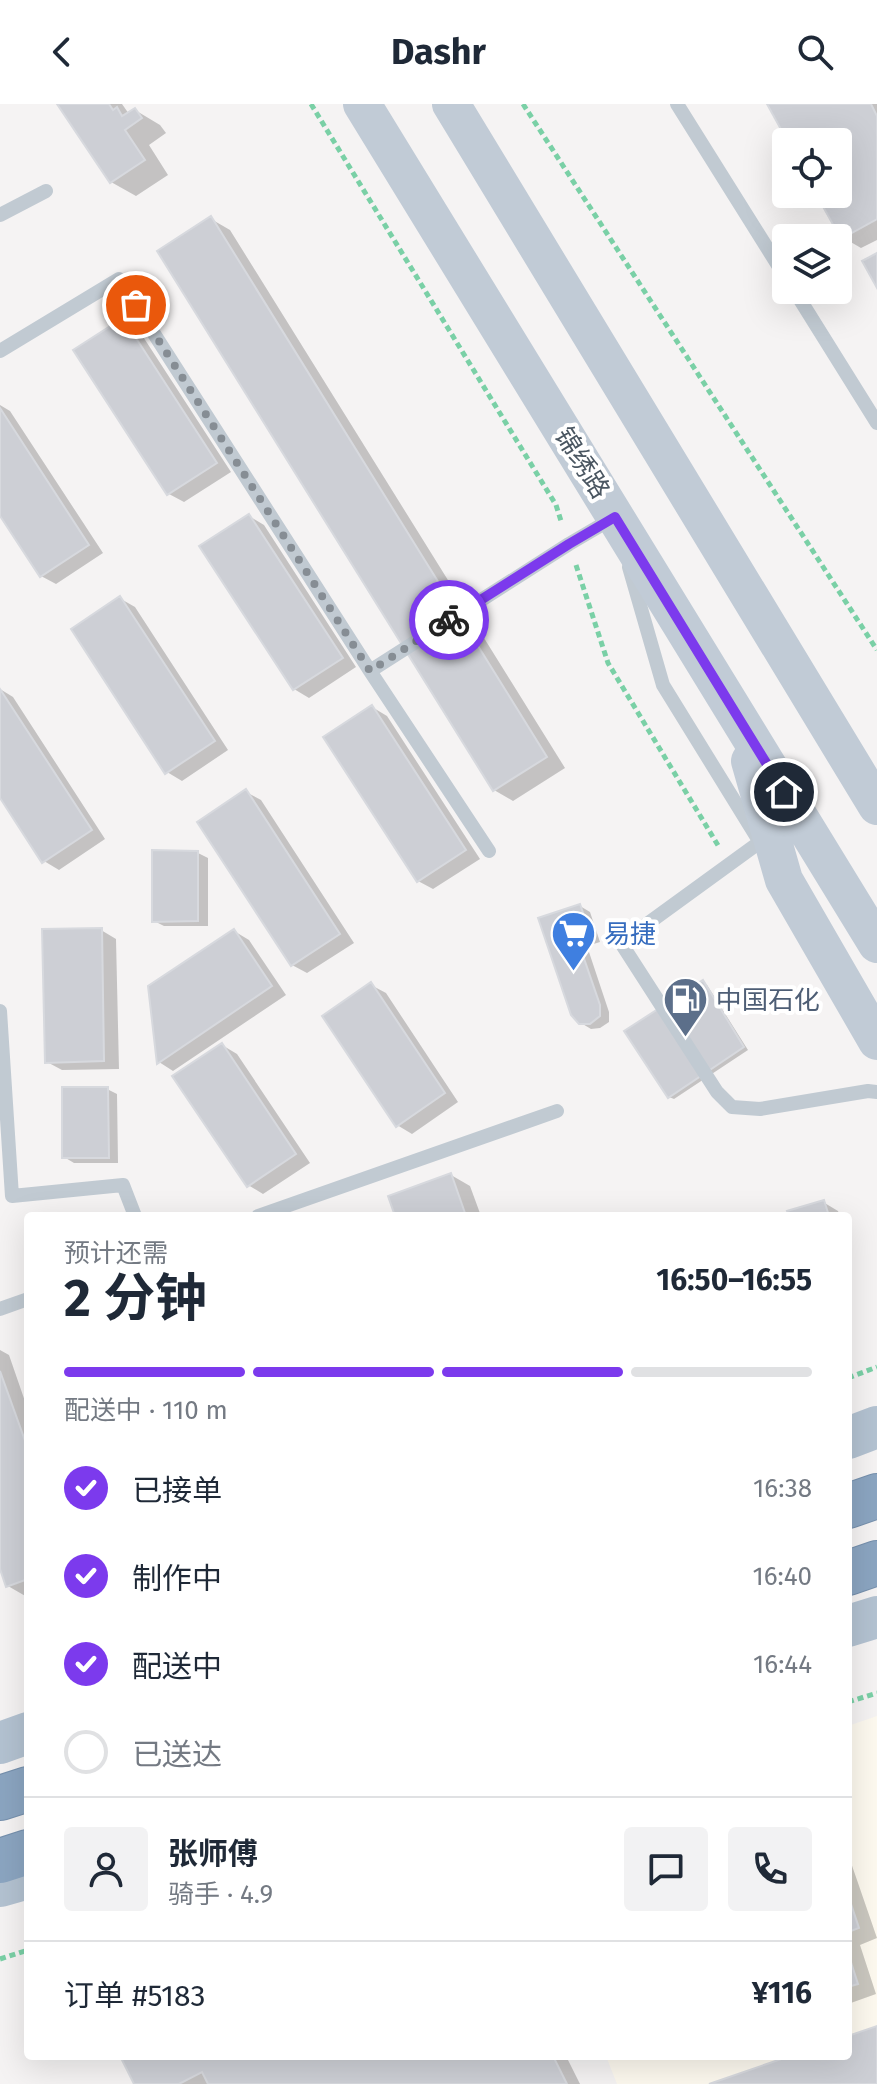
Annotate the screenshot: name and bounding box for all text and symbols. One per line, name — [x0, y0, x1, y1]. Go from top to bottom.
icon: back — [40, 30, 84, 74]
text: Dashr — [391, 30, 486, 74]
icon: search — [793, 30, 837, 74]
map controls — [772, 128, 852, 304]
button: locate — [772, 128, 852, 208]
button: layers — [772, 224, 852, 304]
pin — [102, 271, 170, 339]
icon: bag — [114, 283, 158, 327]
street label: 锦绣路 — [548, 422, 616, 504]
courier — [409, 580, 489, 660]
icon: bike — [427, 598, 471, 642]
pin — [750, 758, 818, 826]
icon: home — [762, 770, 806, 814]
supermarket icon: 易捷 — [549, 910, 597, 973]
place label: 易捷 — [604, 919, 656, 950]
fuel station icon: 中国石化 — [661, 976, 709, 1039]
place label: 中国石化 — [716, 985, 820, 1016]
text: 预计还需 — [64, 1238, 168, 1269]
text: 16:50–16:55 — [656, 1262, 812, 1298]
text: 2 分钟 — [64, 1267, 207, 1330]
text: 配送中 · 110 m — [64, 1395, 228, 1426]
icon: check — [64, 1466, 108, 1510]
text: 已接单 — [132, 1473, 222, 1509]
text: 16:38 — [753, 1473, 812, 1504]
icon: check — [64, 1554, 108, 1598]
text: 制作中 — [132, 1561, 222, 1597]
text: 16:40 — [752, 1561, 812, 1592]
icon: check — [64, 1642, 108, 1686]
text: 配送中 — [132, 1649, 222, 1685]
text: 16:44 — [753, 1649, 812, 1680]
text: 已送达 — [132, 1737, 222, 1773]
button: person — [64, 1827, 148, 1911]
button: chat — [624, 1827, 708, 1911]
button: phone — [728, 1827, 812, 1911]
text: 张师傅 — [168, 1836, 258, 1872]
text: 骑手 · 4.9 — [168, 1879, 273, 1910]
text: ¥116 — [752, 1975, 812, 2011]
text: 订单 #5183 — [64, 1978, 205, 2014]

